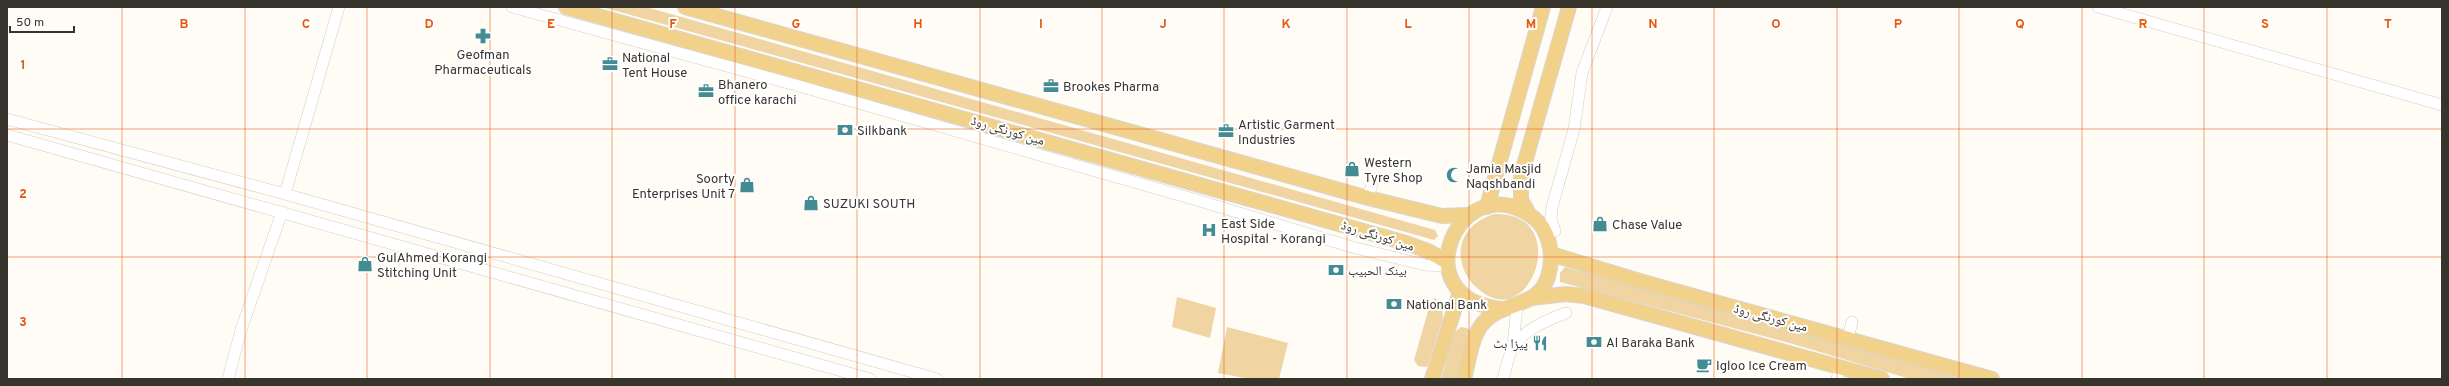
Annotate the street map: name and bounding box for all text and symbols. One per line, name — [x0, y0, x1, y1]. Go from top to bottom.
scale bar — [10, 8, 74, 34]
text: 50 m — [16, 15, 44, 31]
text: B — [180, 17, 189, 33]
text: C — [302, 17, 310, 33]
text: D — [424, 17, 434, 33]
text: E — [547, 17, 555, 33]
text: F — [669, 17, 677, 33]
text: G — [792, 17, 801, 33]
text: H — [913, 17, 923, 33]
text: I — [1039, 17, 1043, 33]
text: J — [1159, 17, 1167, 33]
text: K — [1281, 17, 1291, 33]
text: L — [1404, 17, 1412, 33]
text: M — [1526, 17, 1536, 33]
text: N — [1648, 17, 1658, 33]
text: O — [1771, 17, 1781, 33]
text: P — [1894, 17, 1903, 33]
text: Q — [2015, 17, 2025, 33]
text: R — [2139, 17, 2148, 33]
text: S — [2261, 17, 2269, 33]
text: T — [2384, 17, 2392, 33]
pharmacy icon: Geofman Pharmaceuticals — [474, 27, 492, 45]
place label: Geofman Pharmaceuticals — [434, 48, 532, 79]
place label: National Tent House — [622, 51, 687, 82]
office icon: National Tent House — [601, 55, 619, 73]
text: 1 — [20, 58, 26, 74]
office icon: Brookes Pharma — [1042, 77, 1060, 95]
place label: Bhanero office karachi — [718, 78, 797, 109]
place label: Brookes Pharma — [1063, 80, 1159, 96]
office icon: Bhanero office karachi — [697, 82, 715, 100]
street label: مین کورنگی روڈ — [969, 114, 1046, 150]
place label: Artistic Garment Industries — [1238, 118, 1335, 149]
bank icon: Silkbank — [836, 121, 854, 139]
office icon: Artistic Garment Industries — [1217, 122, 1235, 140]
place label: Silkbank — [857, 124, 907, 140]
place label: Western Tyre Shop — [1364, 156, 1423, 187]
shop icon: Western Tyre Shop — [1343, 160, 1361, 178]
place label: Jamia Masjid Naqshbandi — [1466, 162, 1541, 193]
mosque icon: Jamia Masjid Naqshbandi — [1445, 166, 1463, 184]
place label: Soorty Enterprises Unit 7 — [632, 172, 735, 203]
shop icon: Soorty Enterprises Unit 7 — [738, 176, 756, 194]
text: 2 — [19, 187, 27, 203]
shop icon: SUZUKI SOUTH — [802, 194, 820, 212]
place label: SUZUKI SOUTH — [823, 197, 915, 213]
shop icon: Chase Value — [1591, 215, 1609, 233]
place label: East Side Hospital - Korangi — [1221, 217, 1326, 248]
street label: مین کورنگی روڈ — [1339, 218, 1416, 256]
place label: Chase Value — [1612, 218, 1682, 234]
hospital icon: East Side Hospital - Korangi — [1200, 221, 1218, 239]
place label: GulAhmed Korangi Stitching Unit — [377, 251, 487, 282]
shop icon: GulAhmed Korangi Stitching Unit — [356, 255, 374, 273]
bank icon: بينک الحبيب — [1327, 261, 1345, 279]
place label: بينک الحبيب — [1348, 264, 1407, 280]
bank icon: National Bank — [1385, 295, 1403, 313]
place label: National Bank — [1406, 298, 1487, 314]
street label: مین کورنگی روڈ — [1732, 301, 1809, 336]
text: 3 — [19, 315, 27, 331]
bank icon: Al Baraka Bank — [1585, 333, 1603, 351]
restaurant icon: پیزا ہٹ — [1531, 334, 1549, 352]
place label: Al Baraka Bank — [1606, 336, 1695, 352]
place label: پیزا ہٹ — [1493, 337, 1528, 353]
cafe icon: Igloo Ice Cream — [1695, 356, 1713, 374]
place label: Igloo Ice Cream — [1716, 359, 1807, 375]

